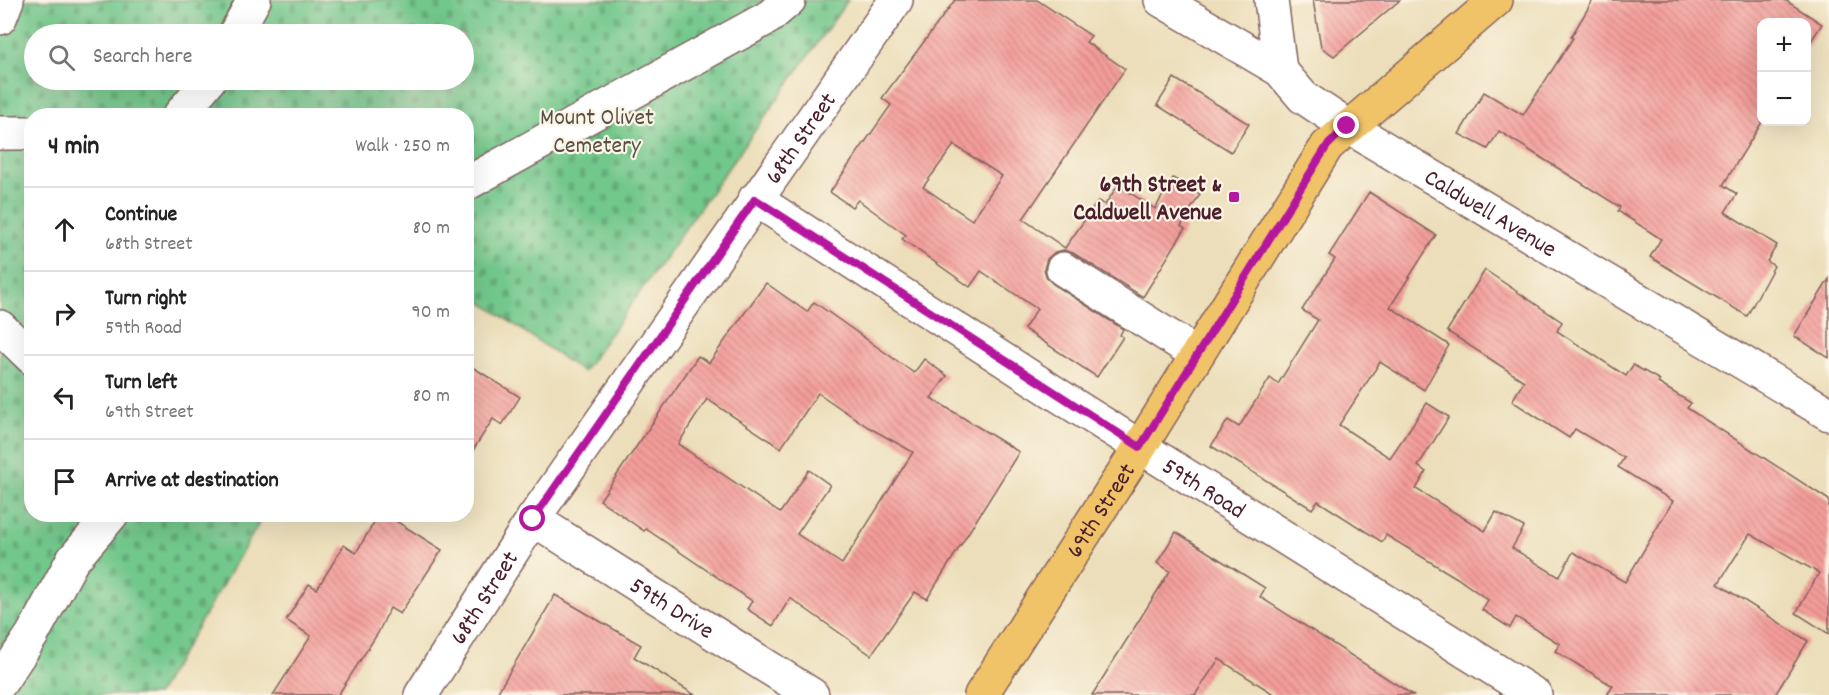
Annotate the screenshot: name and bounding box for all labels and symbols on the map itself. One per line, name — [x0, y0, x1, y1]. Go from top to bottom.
street label: 68th Street — [758, 86, 846, 192]
park label: Mount Olivet Cemetery — [540, 102, 654, 164]
route end — [1333, 112, 1359, 138]
street label: Caldwell Avenue — [1417, 162, 1562, 267]
place label: 69th Street & Caldwell Avenue — [1073, 169, 1222, 231]
marker: 69th Street & Caldwell Avenue — [1227, 190, 1241, 204]
street label: 59th Road — [1155, 451, 1251, 529]
street label: 69th Street — [1059, 457, 1145, 565]
route start — [519, 505, 545, 531]
street label: 68th Street — [443, 545, 528, 652]
street label: 59th Drive — [622, 570, 720, 649]

